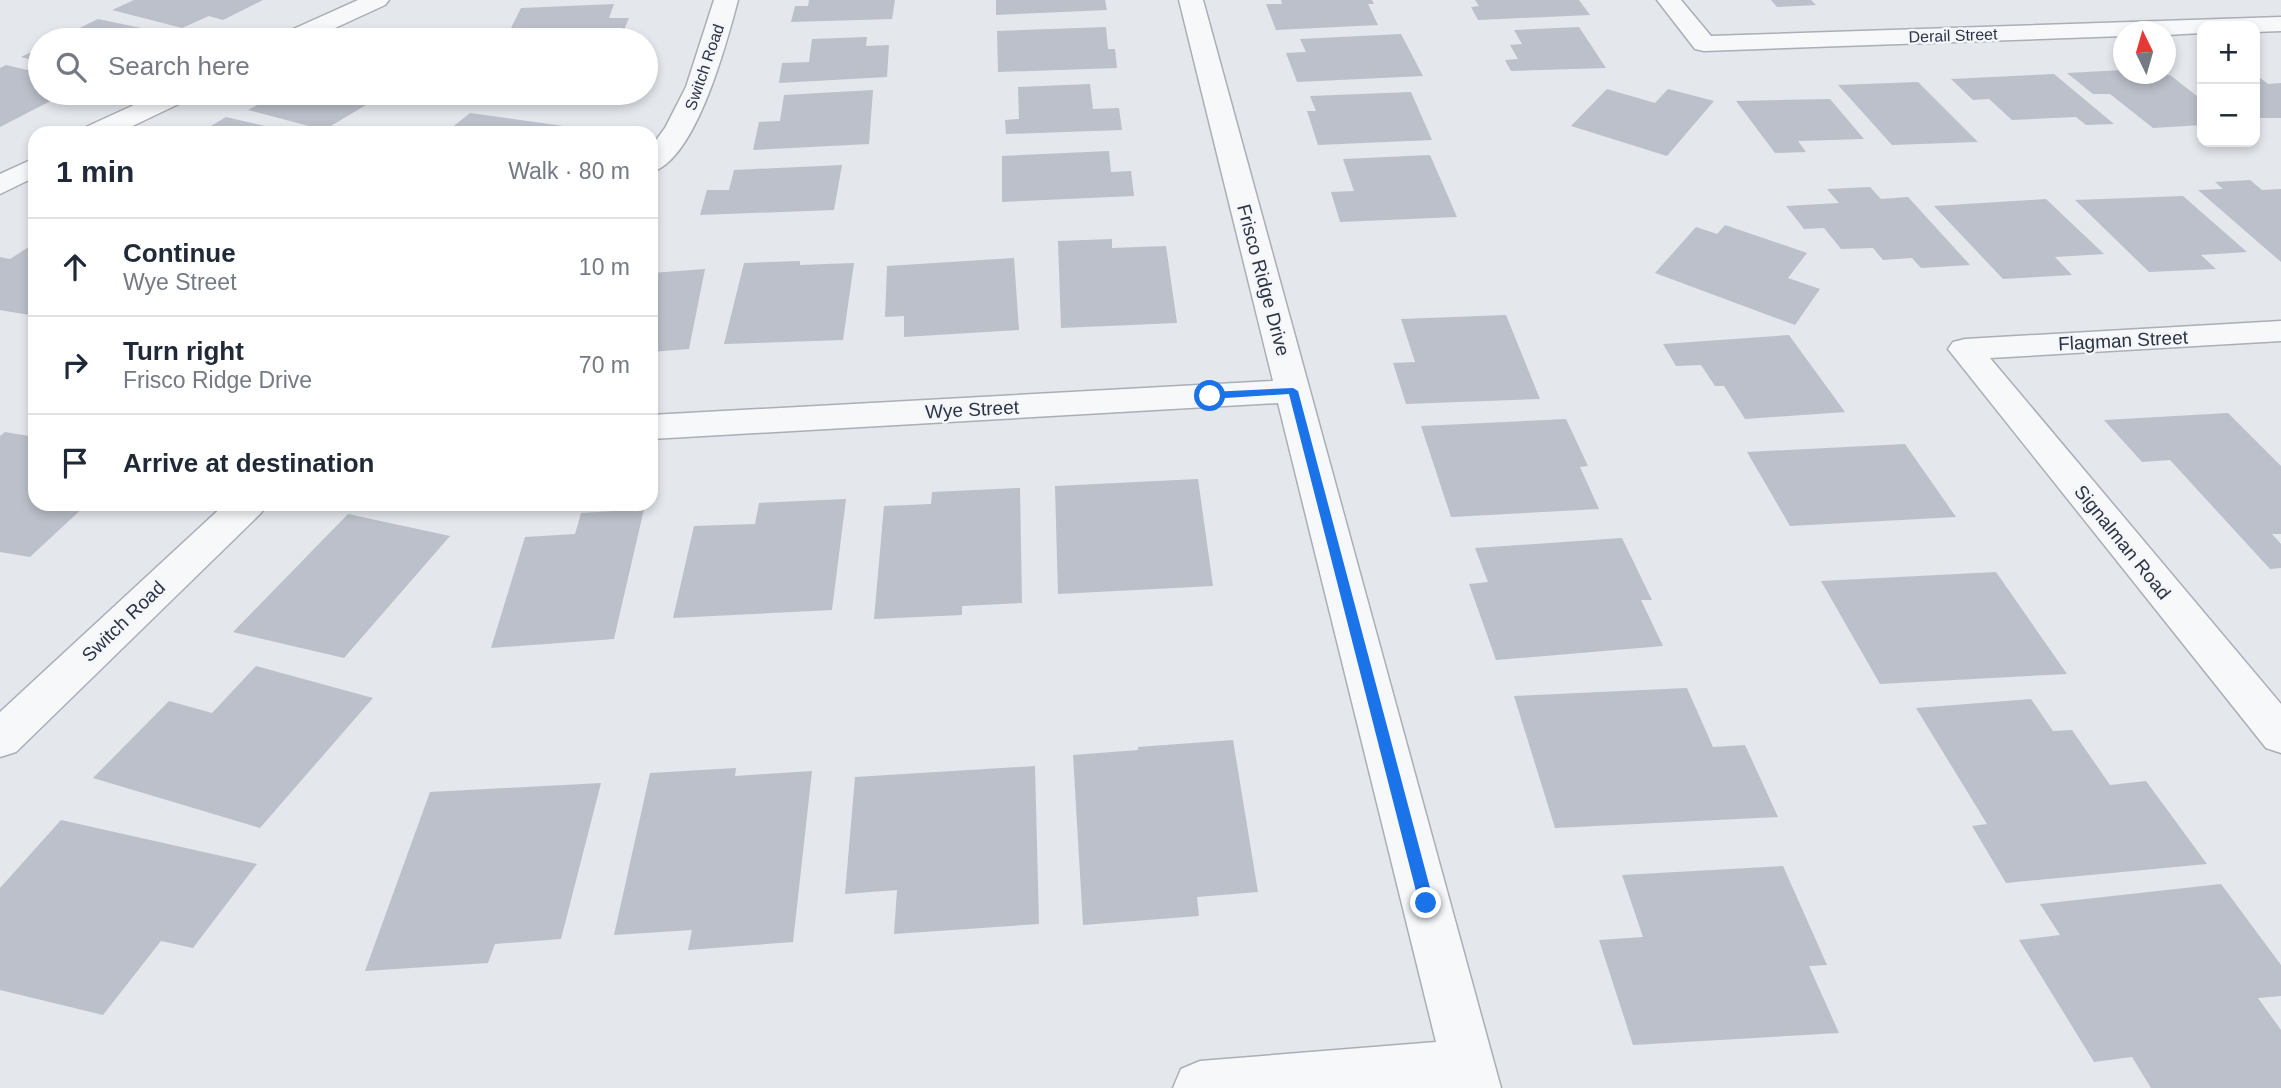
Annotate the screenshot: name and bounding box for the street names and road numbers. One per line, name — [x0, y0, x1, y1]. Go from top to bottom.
street label: Switch Road — [682, 22, 727, 112]
street label: Derail Street — [1908, 25, 1998, 46]
street label: Frisco Ridge Drive — [1233, 202, 1294, 358]
street label: Flagman Street — [2058, 327, 2189, 354]
street label: Wye Street — [925, 397, 1020, 422]
street label: Signalman Road — [2070, 481, 2175, 604]
street label: Switch Road — [78, 577, 169, 666]

